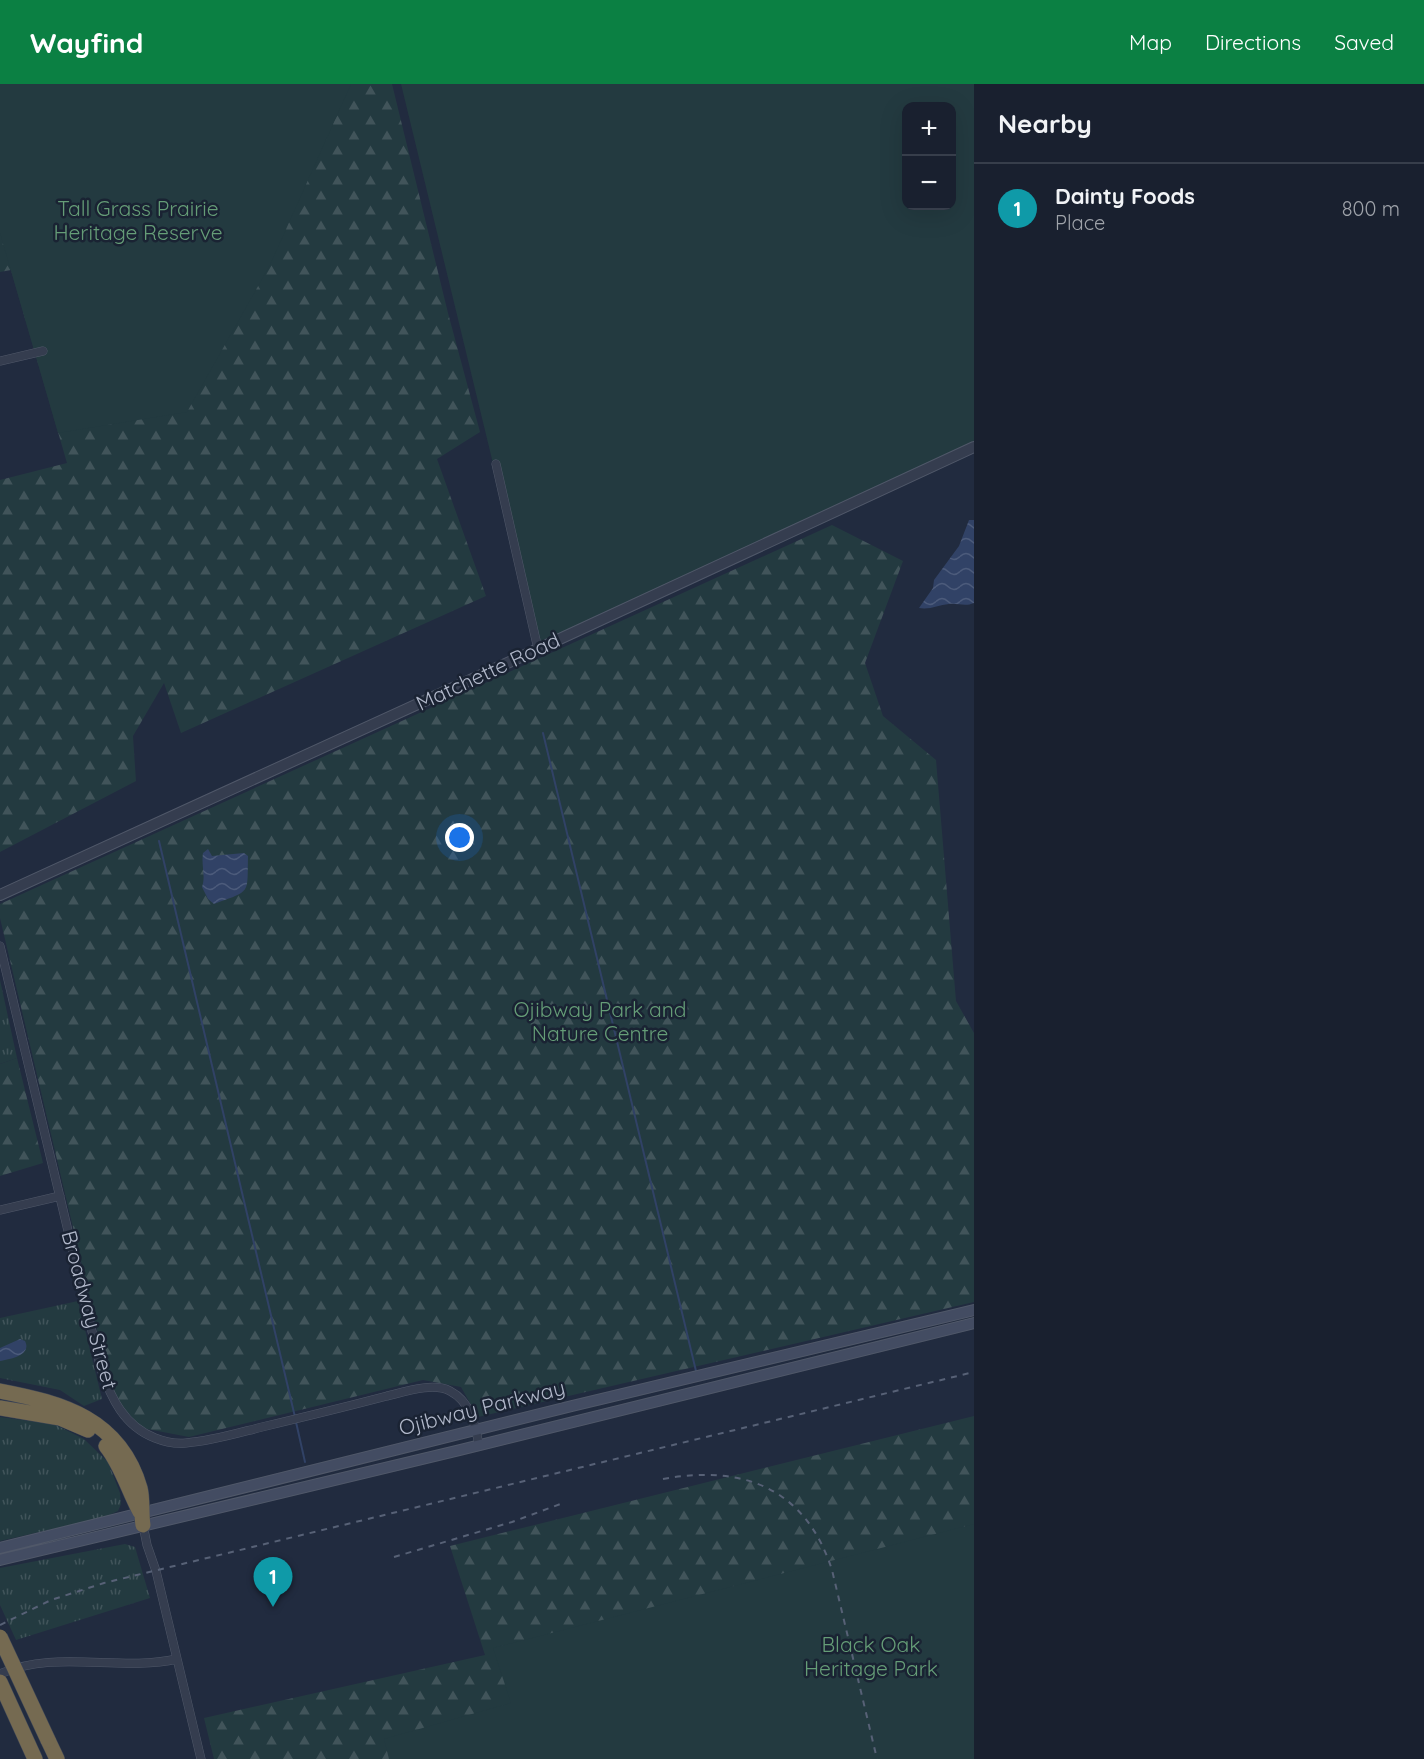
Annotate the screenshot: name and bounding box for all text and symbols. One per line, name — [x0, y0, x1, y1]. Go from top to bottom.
text: Wayfind — [30, 25, 143, 60]
text: Map — [1129, 29, 1172, 55]
text: Directions — [1205, 29, 1301, 55]
text: Saved — [1334, 29, 1394, 55]
map controls — [902, 102, 956, 210]
button: + — [902, 102, 956, 156]
text: Nearby — [998, 107, 1092, 140]
button: − — [902, 156, 956, 210]
text: Dainty Foods — [1055, 182, 1195, 210]
park label: Tall Grass Prairie Heritage Reserve — [53, 195, 223, 245]
text: 1 — [1014, 196, 1021, 221]
text: 800 m — [1342, 196, 1400, 221]
text: Place — [1055, 210, 1105, 235]
street label: Matchette Road — [412, 626, 564, 716]
your location — [445, 823, 474, 852]
park label: Ojibway Park and Nature Centre — [513, 996, 687, 1046]
street label: Broadway Street — [56, 1228, 124, 1392]
street label: Ojibway Parkway — [396, 1374, 567, 1440]
pin: 1 — [254, 1558, 292, 1607]
park label: Black Oak Heritage Park — [804, 1631, 938, 1681]

